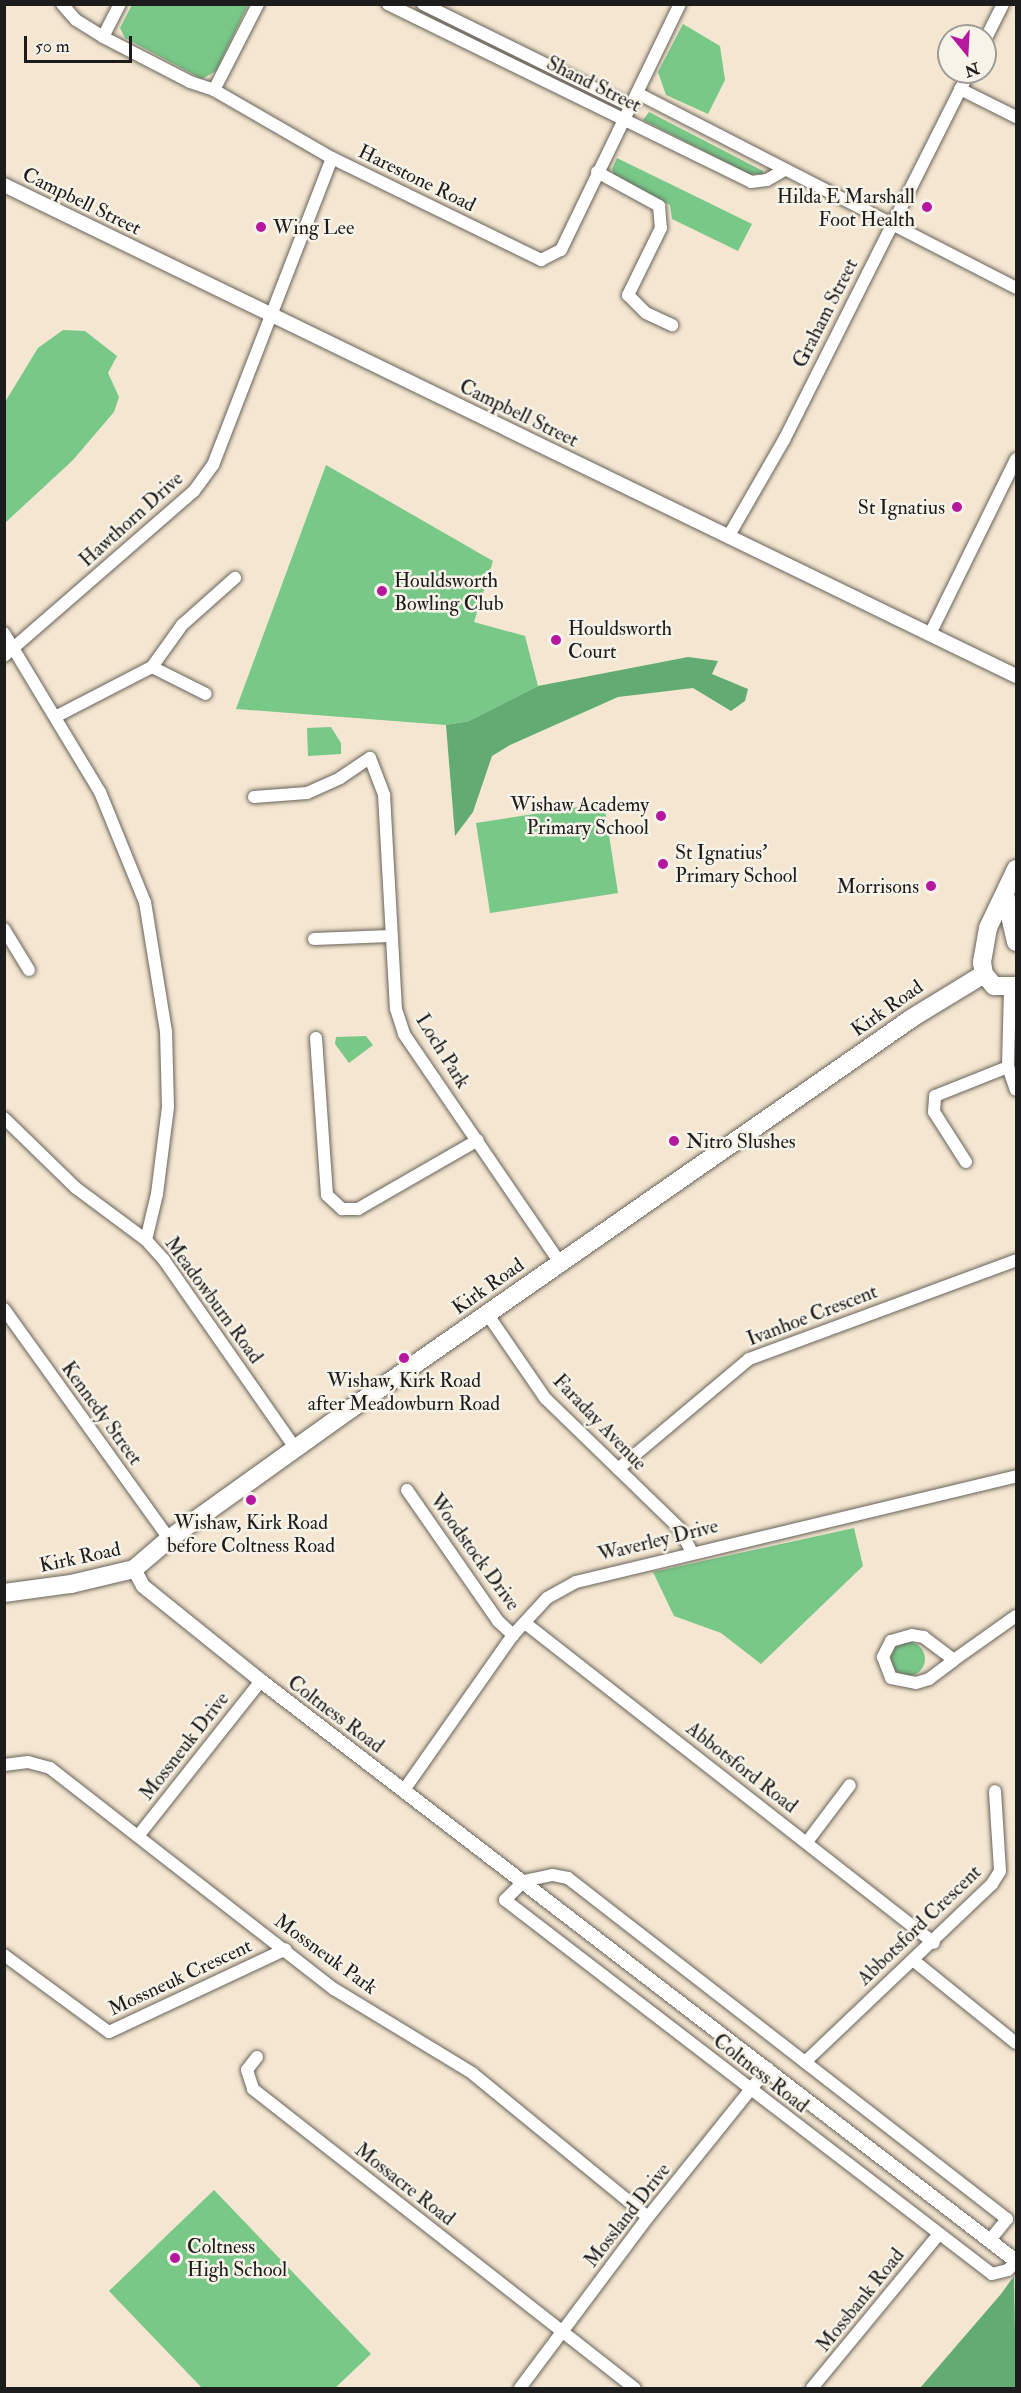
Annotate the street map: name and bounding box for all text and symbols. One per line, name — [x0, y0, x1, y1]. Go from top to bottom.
scale bar — [27, 24, 135, 62]
north arrow — [937, 24, 997, 84]
text: 50 m — [35, 35, 70, 58]
street label: Shand Street — [543, 51, 645, 117]
text: N — [962, 57, 982, 81]
street label: Harestone Road — [354, 139, 480, 217]
street label: Campbell Street — [19, 162, 145, 240]
place label: Hilda E Marshall Foot Health — [777, 184, 915, 231]
marker: Hilda E Marshall Foot Health — [920, 200, 934, 214]
place label: Wing Lee — [273, 215, 354, 239]
marker: Wing Lee — [254, 220, 268, 234]
street label: Graham Street — [787, 254, 863, 372]
street label: Campbell Street — [456, 374, 582, 452]
street label: Hawthorn Drive — [74, 466, 188, 572]
place label: St Ignatius — [858, 495, 945, 519]
marker: St Ignatius — [950, 500, 964, 514]
place label: Houldsworth Bowling Club — [394, 568, 503, 615]
marker: Houldsworth Bowling Club — [375, 584, 389, 598]
place label: Houldsworth Court — [568, 616, 672, 663]
marker: Houldsworth Court — [549, 633, 563, 647]
place label: Wishaw Academy Primary School — [510, 792, 649, 839]
marker: Wishaw Academy Primary School — [654, 809, 668, 823]
place label: St Ignatius' Primary School — [675, 840, 797, 887]
marker: St Ignatius' Primary School — [656, 857, 670, 871]
place label: Morrisons — [837, 874, 919, 898]
marker: Morrisons — [924, 879, 938, 893]
street label: Kirk Road — [846, 975, 928, 1041]
street label: Loch Park — [411, 1009, 475, 1093]
place label: Nitro Slushes — [686, 1129, 796, 1153]
marker: Nitro Slushes — [667, 1134, 681, 1148]
street label: Meadowburn Road — [160, 1232, 268, 1368]
street label: Kirk Road — [447, 1253, 529, 1319]
street label: Ivanhoe Crescent — [743, 1279, 881, 1351]
marker: Wishaw, Kirk Road after Meadowburn Road — [397, 1351, 411, 1365]
street label: Kennedy Street — [56, 1357, 148, 1469]
place label: Wishaw, Kirk Road after Meadowburn Road — [308, 1368, 500, 1415]
street label: Faraday Avenue — [548, 1369, 652, 1475]
street label: Woodstock Drive — [425, 1489, 525, 1615]
marker: Wishaw, Kirk Road before Coltness Road — [244, 1493, 258, 1507]
place label: Wishaw, Kirk Road before Coltness Road — [167, 1510, 335, 1557]
street label: Waverley Drive — [595, 1513, 721, 1567]
street label: Kirk Road — [37, 1537, 123, 1577]
street label: Coltness Road — [283, 1670, 389, 1758]
street label: Mossneuk Drive — [134, 1687, 234, 1805]
street label: Abbotsford Road — [682, 1716, 802, 1818]
street label: Abbotsford Crescent — [852, 1860, 986, 1990]
street label: Mossneuk Park — [270, 1909, 382, 1999]
street label: Mossneuk Crescent — [105, 1933, 255, 2021]
street label: Coltness Road — [709, 2028, 813, 2118]
street label: Mossacre Road — [350, 2137, 460, 2231]
street label: Mossland Drive — [579, 2158, 675, 2272]
place label: Coltness High School — [187, 2234, 287, 2281]
street label: Mossbank Road — [811, 2243, 909, 2357]
marker: Coltness High School — [168, 2251, 182, 2265]

